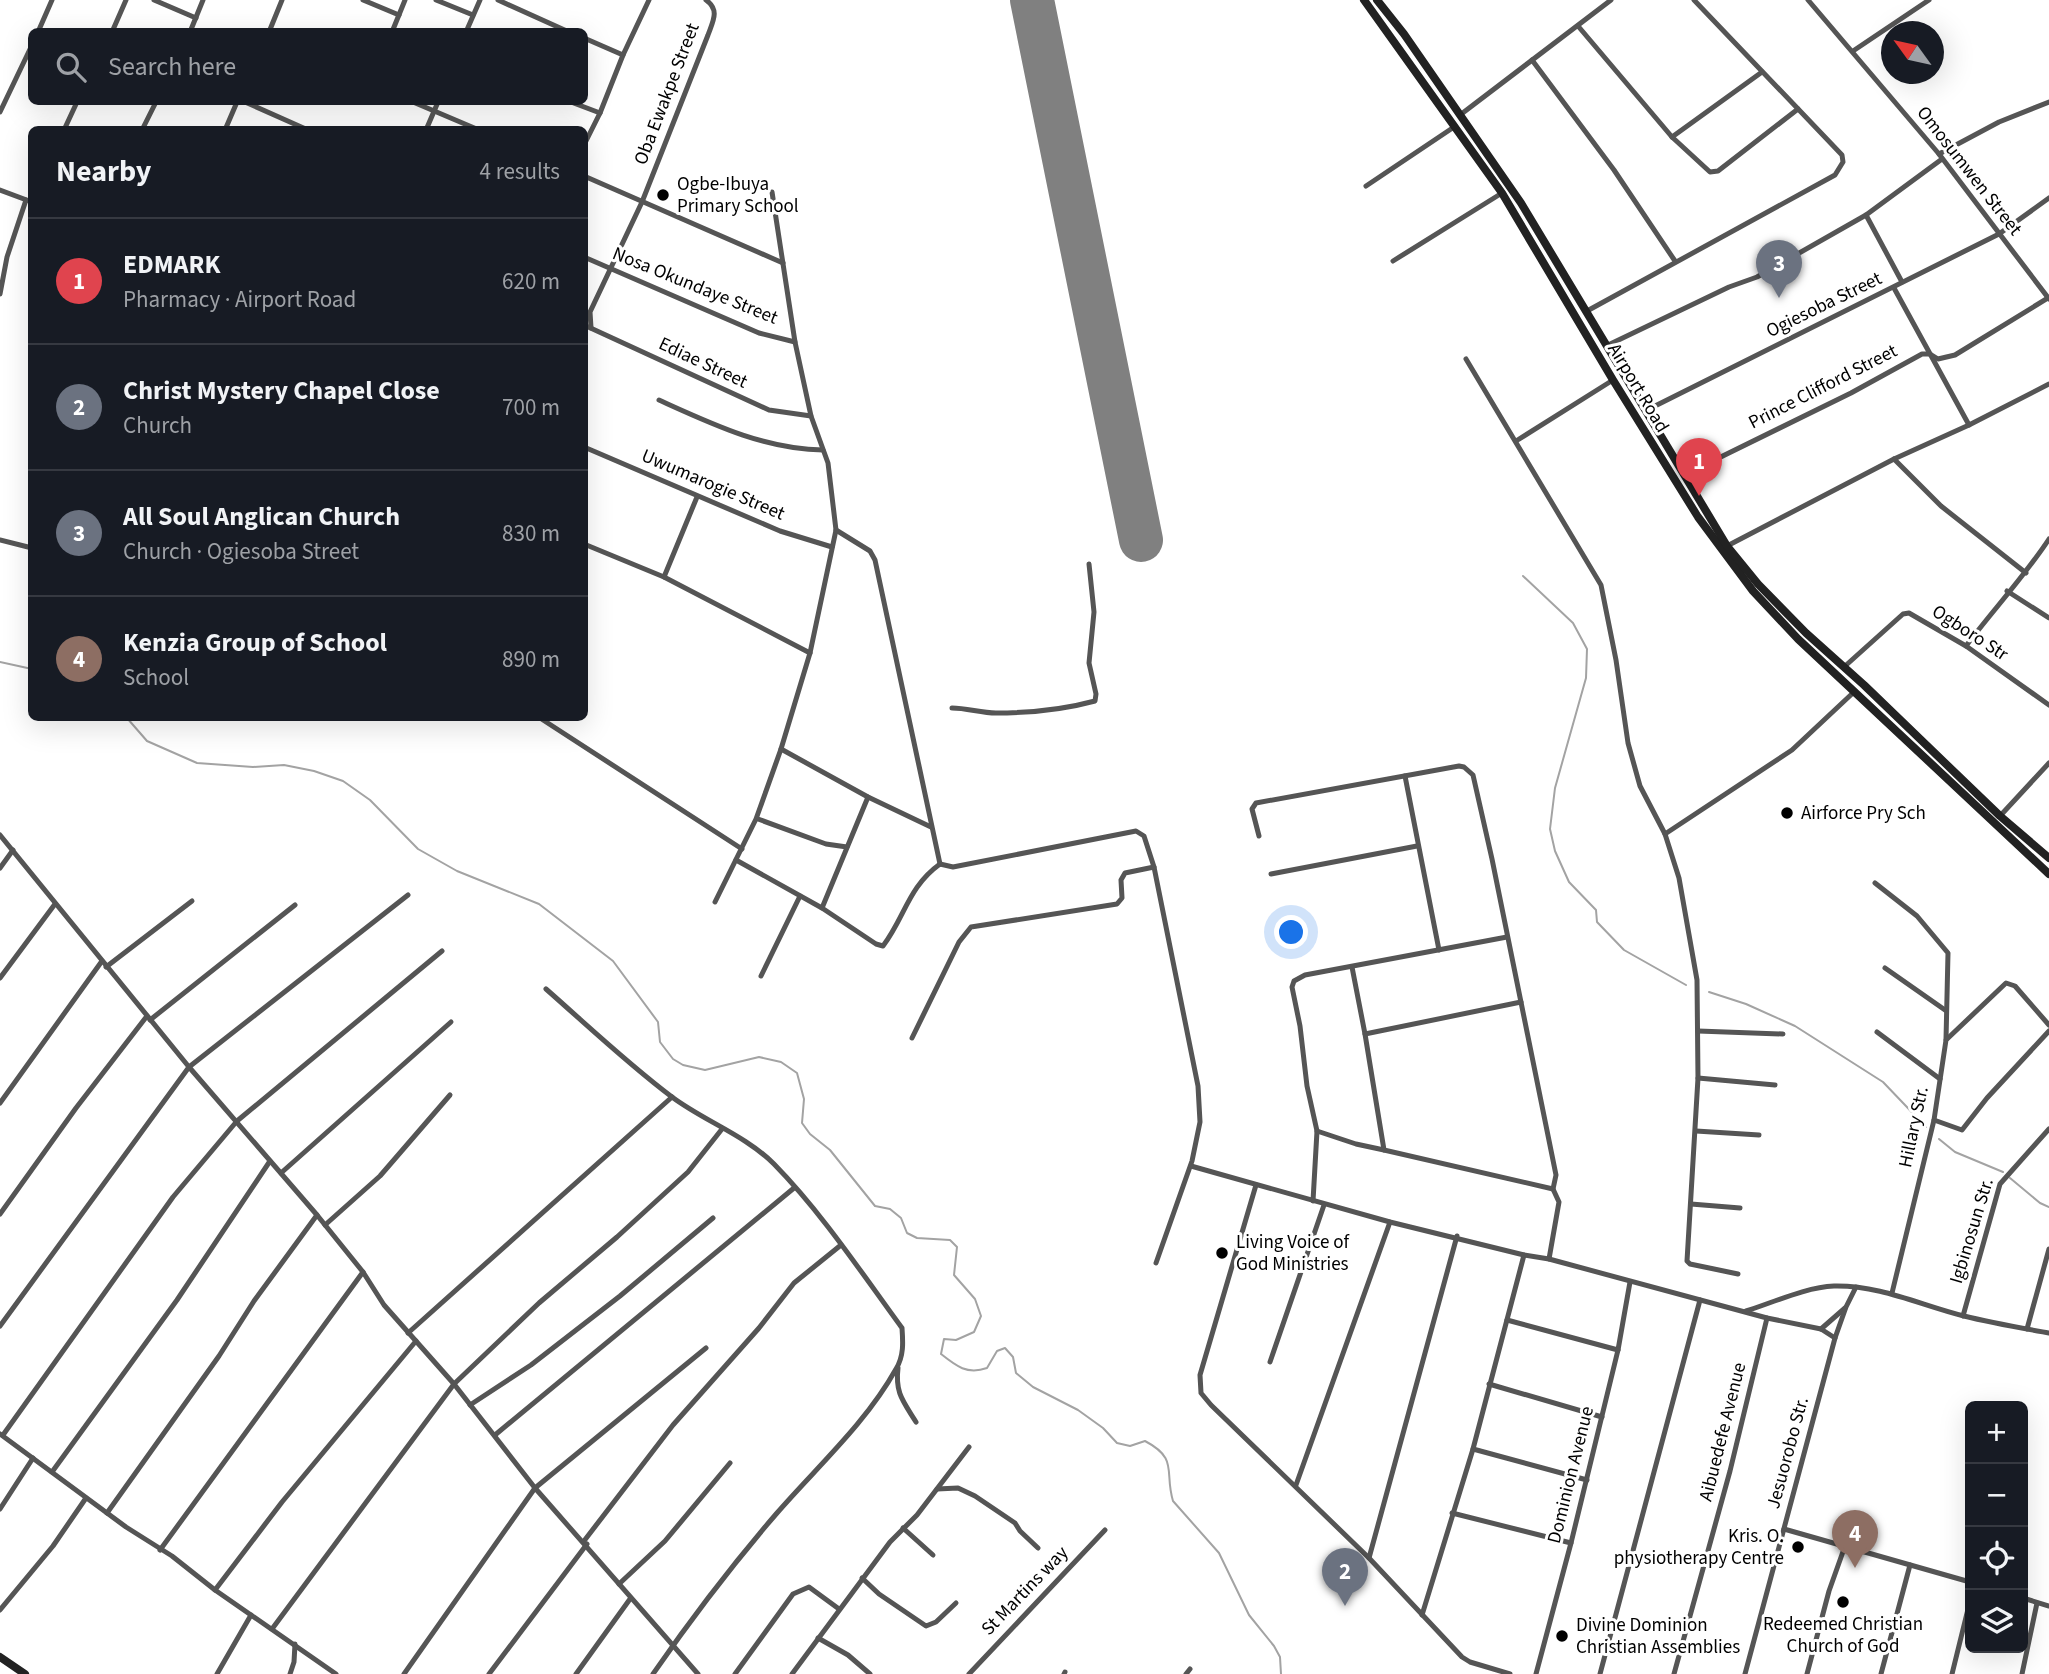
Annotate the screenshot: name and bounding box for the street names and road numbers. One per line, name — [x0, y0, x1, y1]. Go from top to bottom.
street label: Oba Ewakpe Street — [628, 19, 707, 169]
street label: Omosumwen Street — [1910, 101, 2028, 242]
street label: Nosa Okundaye Street — [608, 240, 782, 332]
street label: Ogiesoba Street — [1762, 265, 1887, 345]
street label: Ediae Street — [654, 331, 752, 396]
street label: Airport Road — [1601, 338, 1675, 438]
street label: Prince Clifford Street — [1744, 338, 1903, 436]
street label: Uwumarogie Street — [637, 443, 789, 528]
street label: Ogboro Str — [1926, 598, 2014, 668]
street label: Hillary Str. — [1892, 1084, 1936, 1170]
street label: Igbinosun Str. — [1943, 1175, 2001, 1287]
street label: Aibuedefe Avenue — [1693, 1360, 1753, 1504]
street label: Jesuorobo Str. — [1760, 1394, 1816, 1512]
street label: Dominion Avenue — [1541, 1404, 1601, 1546]
street label: St Martins way — [975, 1540, 1075, 1642]

